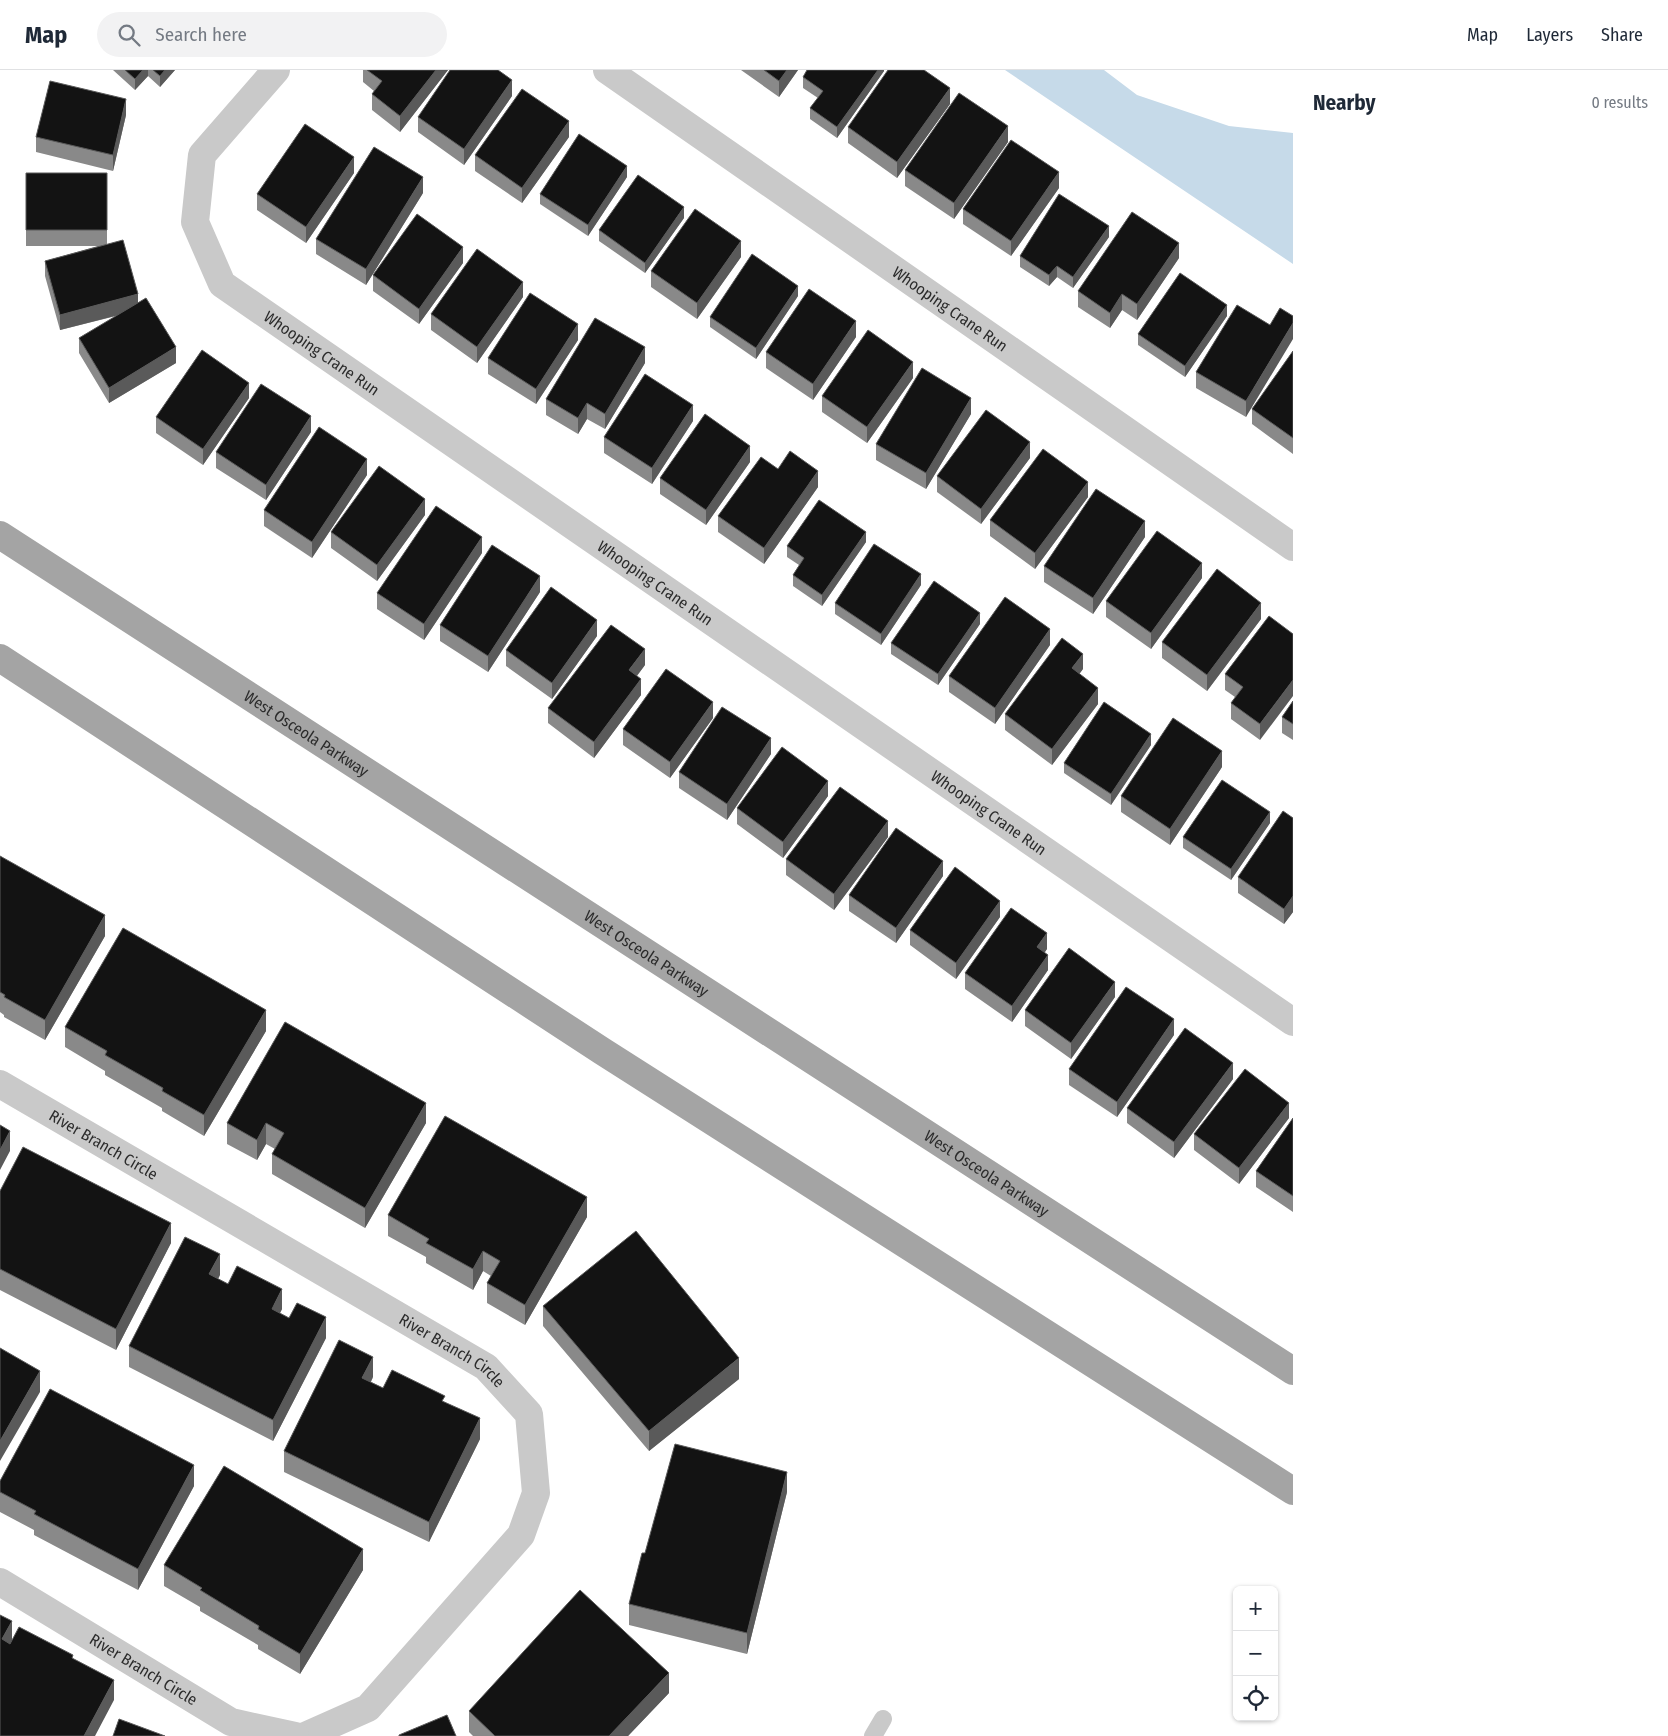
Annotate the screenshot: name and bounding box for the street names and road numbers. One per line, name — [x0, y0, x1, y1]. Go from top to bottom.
street label: Whooping Crane Run — [889, 262, 1011, 356]
street label: Whooping Crane Run — [260, 307, 383, 400]
street label: Whooping Crane Run — [594, 537, 717, 629]
street label: West Osceola Parkway — [240, 686, 373, 781]
street label: Whooping Crane Run — [927, 766, 1050, 859]
street label: West Osceola Parkway — [580, 906, 713, 1001]
street label: River Branch Circle — [46, 1106, 161, 1184]
street label: West Osceola Parkway — [921, 1126, 1053, 1221]
street label: River Branch Circle — [396, 1310, 509, 1391]
street label: River Branch Circle — [86, 1630, 201, 1709]

